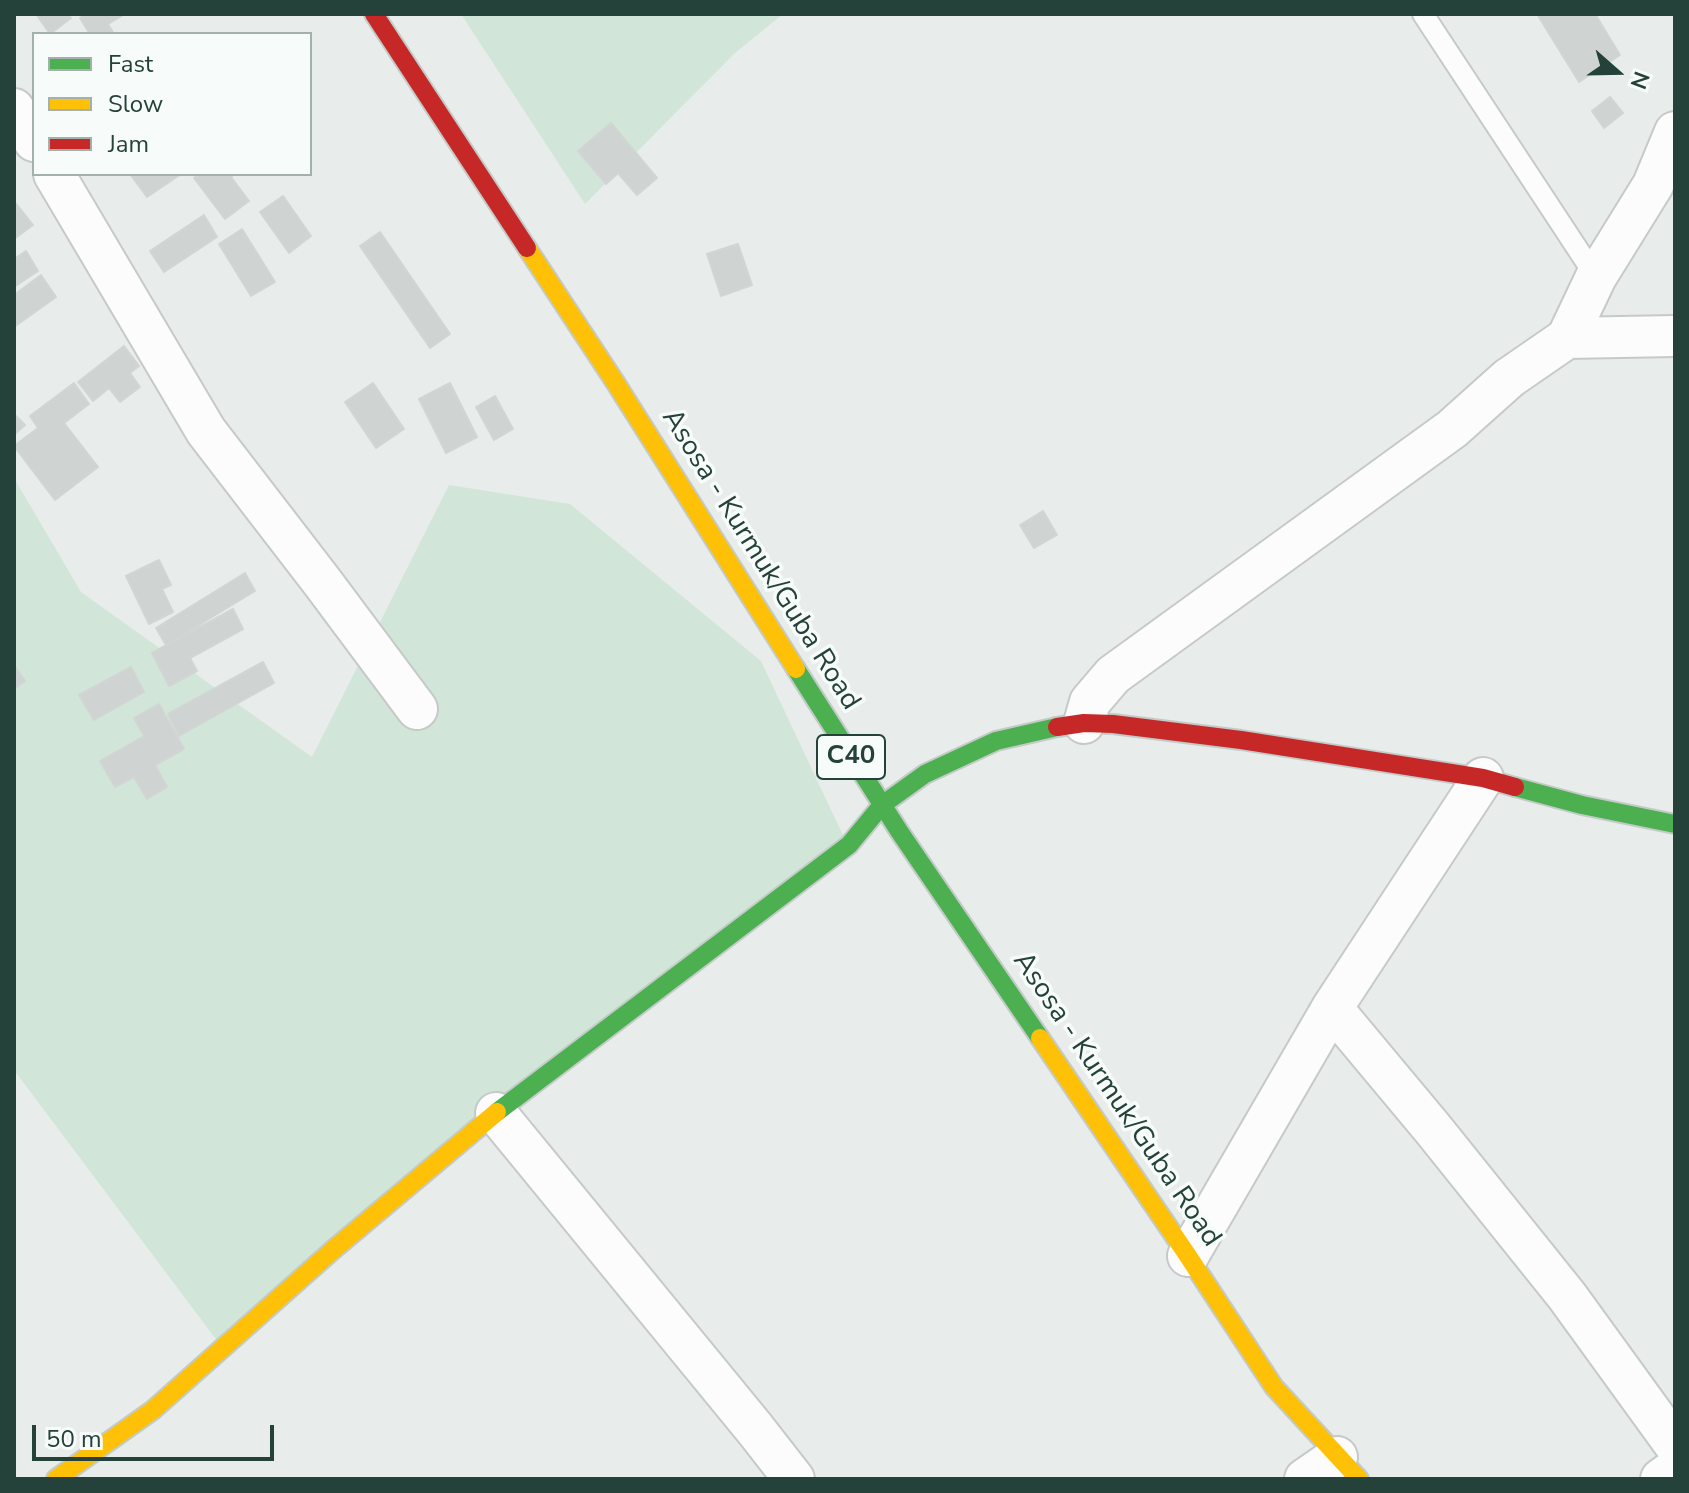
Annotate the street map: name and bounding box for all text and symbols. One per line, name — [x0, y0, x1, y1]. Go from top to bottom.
legend — [32, 32, 312, 176]
north arrow — [1577, 32, 1657, 112]
text: Fast — [108, 48, 153, 80]
text: N — [1623, 67, 1656, 93]
text: Slow — [108, 88, 163, 120]
text: Jam — [108, 128, 149, 160]
street label: Asosa - Kurmuk/Guba Road — [653, 403, 867, 717]
road number: C40 — [817, 735, 885, 779]
street label: Asosa - Kurmuk/Guba Road — [1005, 946, 1227, 1254]
scale bar — [36, 1409, 278, 1459]
text: 50 m — [46, 1423, 102, 1455]

